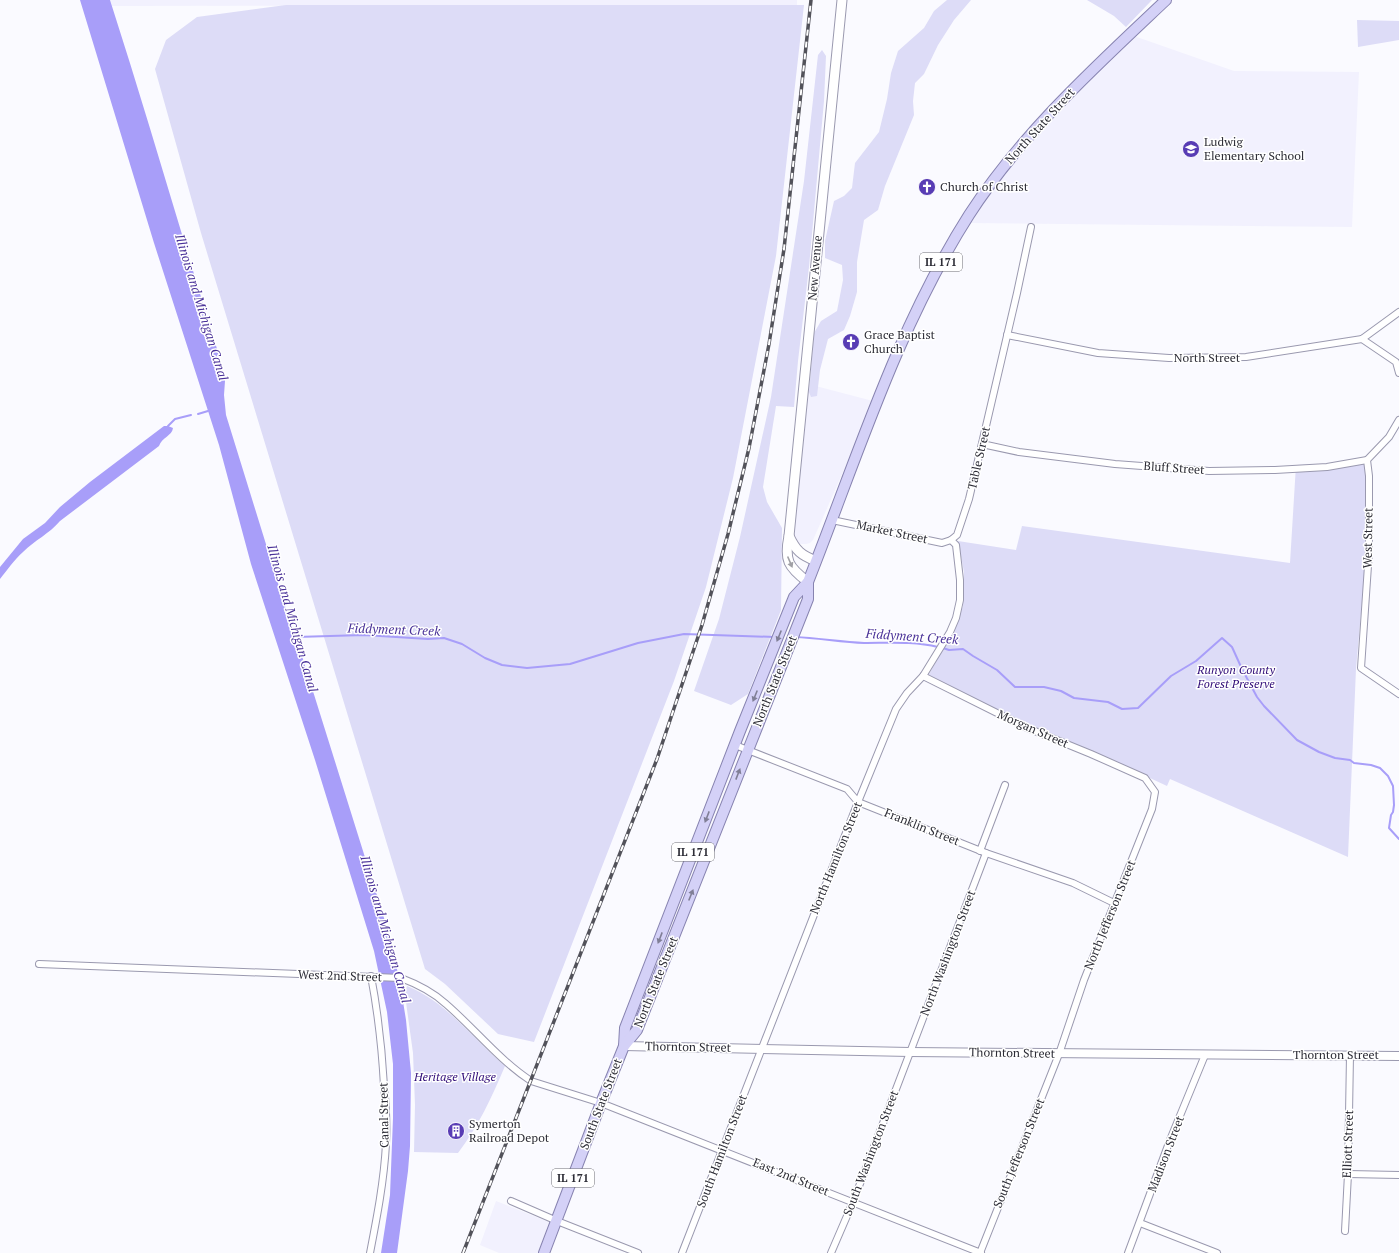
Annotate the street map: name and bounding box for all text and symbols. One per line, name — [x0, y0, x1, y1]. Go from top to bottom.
street label: North State Street — [1002, 84, 1078, 167]
place label: Ludwig Elementary School — [1204, 134, 1305, 163]
school or university icon: Ludwig Elementary School — [1181, 139, 1201, 159]
church icon: Church of Christ — [917, 177, 937, 197]
place label: Church of Christ — [940, 179, 1029, 194]
water label: Illinois and Michigan Canal — [171, 230, 233, 383]
street label: New Avenue — [804, 235, 825, 301]
road number: IL 171 — [920, 253, 962, 271]
place label: Grace Baptist Church — [864, 327, 936, 356]
church icon: Grace Baptist Church — [841, 332, 861, 352]
street label: North Street — [1174, 350, 1241, 365]
street label: Table Street — [964, 424, 993, 491]
street label: Bluff Street — [1143, 458, 1206, 477]
street label: West Street — [1359, 507, 1376, 569]
street label: Market Street — [855, 517, 930, 547]
water label: Illinois and Michigan Canal — [263, 541, 323, 694]
one-way arrow — [787, 557, 793, 568]
water label: Fiddyment Creek — [346, 618, 441, 640]
water label: Fiddyment Creek — [864, 624, 960, 648]
one-way arrow — [775, 630, 781, 642]
street label: North State Street — [749, 633, 800, 729]
park label: Runyon County Forest Preserve — [1196, 662, 1275, 691]
one-way arrow — [751, 690, 757, 702]
street label: Morgan Street — [995, 706, 1071, 751]
one-way arrow — [736, 768, 742, 780]
street label: North Hamilton Street — [806, 799, 865, 916]
street label: Franklin Street — [882, 805, 962, 849]
one-way arrow — [704, 811, 710, 823]
road number: IL 171 — [672, 843, 714, 861]
water label: Illinois and Michigan Canal — [356, 852, 416, 1005]
street label: North Jefferson Street — [1081, 857, 1139, 972]
street label: North Washington Street — [917, 887, 979, 1018]
one-way arrow — [688, 889, 694, 901]
one-way arrow — [656, 932, 662, 944]
street label: North State Street — [630, 934, 681, 1030]
street label: West 2nd Street — [298, 967, 383, 984]
street label: Thornton Street — [645, 1038, 732, 1055]
street label: Thornton Street — [969, 1044, 1056, 1061]
street label: Thornton Street — [1293, 1047, 1380, 1062]
street label: South State Street — [576, 1055, 625, 1152]
park label: Heritage Village — [413, 1069, 497, 1084]
street label: Canal Street — [375, 1082, 392, 1148]
street label: South Washington Street — [840, 1087, 902, 1218]
street label: South Hamilton Street — [693, 1092, 750, 1209]
street label: South Jefferson Street — [990, 1095, 1048, 1210]
street label: Elliott Street — [1339, 1109, 1356, 1178]
street label: Madison Street — [1144, 1113, 1187, 1194]
place label: Symerton Railroad Depot — [469, 1116, 550, 1145]
building icon: Symerton Railroad Depot — [446, 1121, 466, 1141]
street label: East 2nd Street — [751, 1154, 832, 1199]
road number: IL 171 — [552, 1169, 594, 1187]

